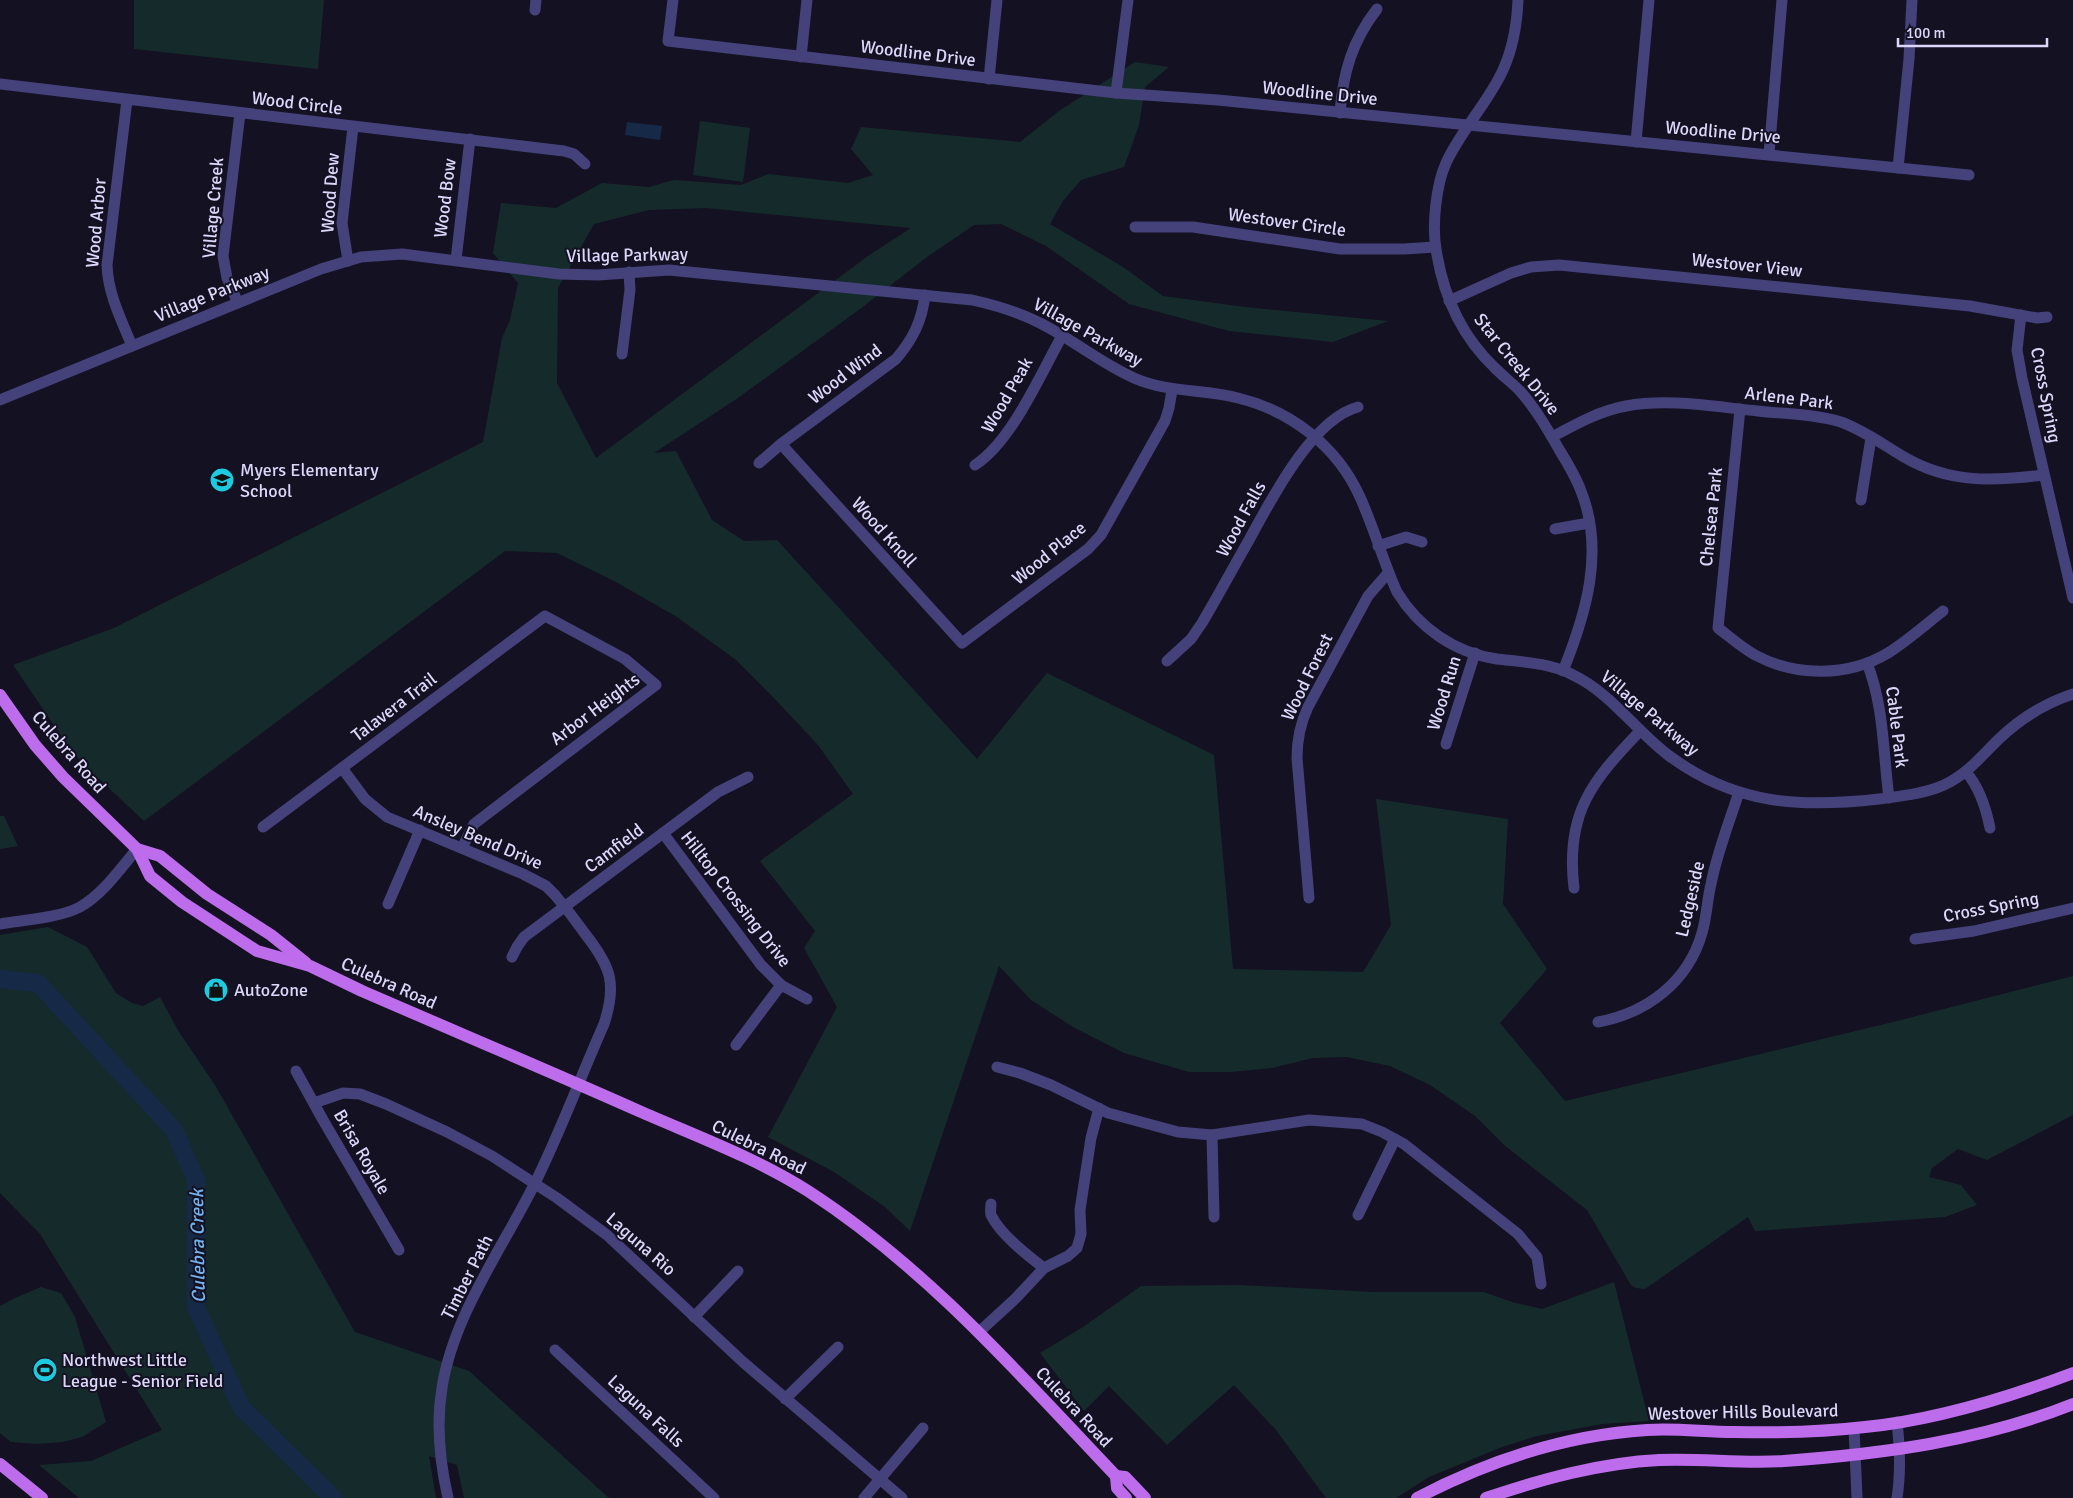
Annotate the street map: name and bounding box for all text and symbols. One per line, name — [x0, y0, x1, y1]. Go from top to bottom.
scale bar — [1898, 15, 2047, 47]
text: 100 m — [1906, 24, 1946, 42]
street label: Woodline Drive — [859, 35, 977, 71]
street label: Woodline Drive — [1261, 76, 1379, 110]
street label: Wood Circle — [250, 87, 344, 119]
street label: Woodline Drive — [1664, 116, 1782, 148]
street label: Wood Dew — [316, 152, 344, 234]
street label: Village Creek — [198, 157, 228, 259]
street label: Wood Bow — [429, 157, 461, 239]
street label: Wood Arbor — [81, 177, 111, 269]
street label: Westover Circle — [1227, 203, 1347, 241]
street label: Village Parkway — [566, 243, 689, 267]
street label: Westover View — [1690, 248, 1804, 282]
street label: Village Parkway — [151, 261, 273, 327]
street label: Village Parkway — [1029, 293, 1147, 371]
street label: Star Creek Drive — [1469, 309, 1565, 419]
street label: Wood Wind — [804, 339, 886, 409]
street label: Cross Spring — [2026, 345, 2066, 445]
street label: Wood Peak — [977, 353, 1037, 437]
street label: Arlene Park — [1743, 382, 1835, 414]
place label: Myers Elementary School — [240, 459, 379, 502]
street label: Chelsea Park — [1695, 466, 1727, 568]
school or university icon: Myers Elementary School — [209, 467, 235, 493]
street label: Wood Falls — [1211, 477, 1271, 561]
street label: Wood Knoll — [847, 492, 921, 572]
street label: Wood Place — [1008, 517, 1090, 589]
street label: Wood Forest — [1276, 630, 1338, 724]
street label: Wood Run — [1422, 653, 1466, 733]
street label: Village Parkway — [1596, 665, 1704, 761]
street label: Talavera Trail — [347, 668, 441, 746]
street label: Arbor Heights — [546, 668, 644, 750]
street label: Cable Park — [1881, 685, 1913, 769]
street label: Culebra Road — [27, 706, 111, 798]
street label: Ansley Bend Drive — [410, 800, 546, 874]
street label: Camfield — [580, 819, 648, 877]
street label: Hilltop Crossing Drive — [676, 826, 796, 972]
street label: Ledgeside — [1671, 859, 1709, 939]
street label: Cross Spring — [1941, 887, 2041, 927]
street label: Culebra Road — [338, 952, 440, 1014]
shop icon: AutoZone — [203, 977, 229, 1003]
place label: AutoZone — [234, 979, 308, 1001]
street label: Brisa Royale — [329, 1106, 395, 1198]
street label: Culebra Road — [708, 1115, 810, 1179]
water label: Culebra Creek — [185, 1187, 211, 1303]
street label: Laguna Rio — [601, 1208, 681, 1280]
street label: Timber Path — [436, 1231, 498, 1323]
place label: Northwest Little League - Senior Field — [62, 1349, 223, 1392]
sports icon: Northwest Little League - Senior Field — [32, 1357, 58, 1383]
street label: Culebra Road — [1031, 1362, 1117, 1452]
street label: Laguna Falls — [603, 1370, 689, 1452]
street label: Westover Hills Boulevard — [1647, 1399, 1839, 1425]

